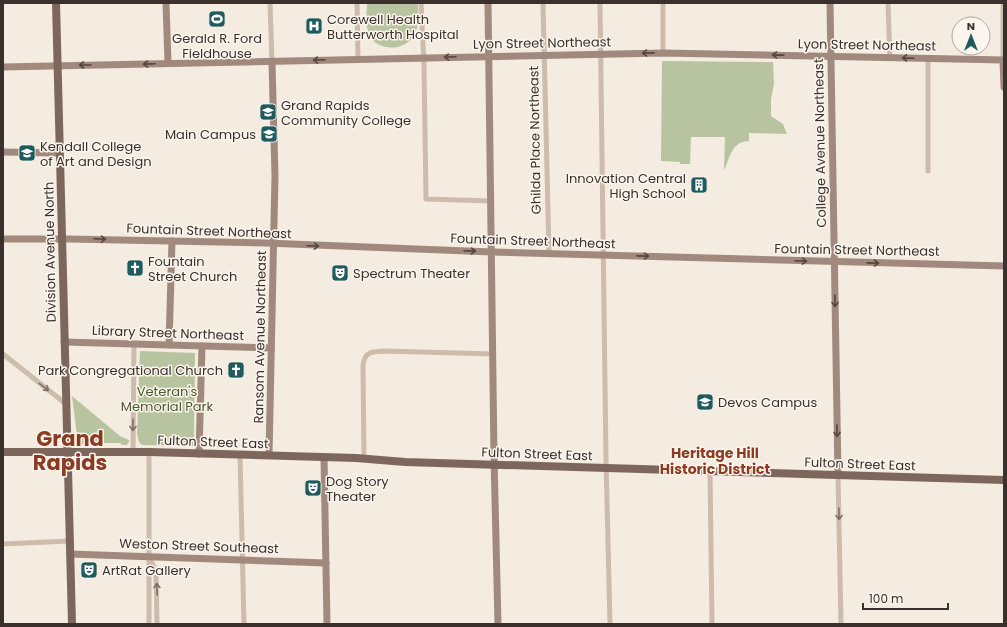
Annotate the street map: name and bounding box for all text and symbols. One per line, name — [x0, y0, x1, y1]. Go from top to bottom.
sports icon: Gerald R. Ford Fieldhouse — [207, 9, 227, 29]
place label: Corewell Health Butterworth Hospital — [327, 10, 459, 44]
hospital icon: Corewell Health Butterworth Hospital — [304, 16, 324, 36]
north arrow — [951, 16, 991, 56]
text: N — [967, 18, 975, 34]
place label: Gerald R. Ford Fieldhouse — [172, 29, 262, 63]
street label: Lyon Street Northeast — [473, 32, 612, 54]
street label: Lyon Street Northeast — [798, 34, 937, 56]
one-way arrow — [642, 49, 655, 57]
one-way arrow — [772, 51, 785, 59]
one-way arrow — [444, 54, 457, 61]
one-way arrow — [902, 54, 915, 62]
one-way arrow — [313, 57, 326, 64]
street label: College Avenue Northeast — [809, 58, 831, 228]
one-way arrow — [143, 60, 156, 68]
one-way arrow — [79, 61, 92, 69]
street label: Ghilda Place Northeast — [524, 65, 546, 214]
place label: Grand Rapids Community College — [281, 96, 411, 130]
school or university icon: Grand Rapids Community College — [258, 102, 278, 122]
school or university icon: Main Campus — [259, 124, 279, 144]
place label: Main Campus — [165, 125, 256, 144]
place label: Kendall College of Art and Design — [40, 137, 152, 171]
school or university icon: Kendall College of Art and Design — [17, 143, 37, 163]
place label: Innovation Central High School — [566, 169, 686, 203]
building icon: Innovation Central High School — [689, 175, 709, 195]
street label: Division Avenue North — [39, 182, 61, 322]
street label: Fountain Street Northeast — [126, 219, 292, 243]
street label: Fountain Street Northeast — [450, 229, 616, 253]
one-way arrow — [93, 236, 106, 243]
street label: Fountain Street Northeast — [774, 239, 940, 261]
one-way arrow — [306, 242, 319, 249]
one-way arrow — [463, 248, 476, 255]
street label: Ransom Avenue Northeast — [249, 250, 271, 424]
place label: Fountain Street Church — [148, 252, 237, 286]
one-way arrow — [636, 253, 649, 260]
one-way arrow — [794, 257, 807, 265]
church icon: Fountain Street Church — [125, 258, 145, 278]
one-way arrow — [866, 259, 879, 267]
theatre icon: Spectrum Theater — [330, 263, 350, 283]
place label: Spectrum Theater — [353, 264, 470, 283]
one-way arrow — [831, 294, 839, 307]
street label: Library Street Northeast — [92, 321, 245, 345]
church icon: Park Congregational Church — [226, 360, 246, 380]
place label: Park Congregational Church — [38, 361, 223, 380]
one-way arrow — [39, 382, 50, 391]
park label: Veteran's Memorial Park — [121, 382, 213, 416]
school or university icon: Devos Campus — [695, 392, 715, 412]
place label: Devos Campus — [718, 393, 817, 412]
one-way arrow — [129, 418, 137, 431]
district label: Grand Rapids — [33, 424, 107, 477]
one-way arrow — [833, 424, 841, 437]
street label: Fulton Street East — [157, 431, 269, 453]
street label: Fulton Street East — [481, 443, 593, 465]
district label: Heritage Hill Historic District — [660, 443, 771, 479]
street label: Fulton Street East — [804, 453, 916, 475]
place label: Dog Story Theater — [326, 472, 389, 506]
theatre icon: Dog Story Theater — [303, 478, 323, 498]
one-way arrow — [835, 507, 843, 520]
street label: Weston Street Southeast — [119, 534, 279, 558]
theatre icon: ArtRat Gallery — [79, 560, 99, 580]
place label: ArtRat Gallery — [102, 561, 191, 580]
one-way arrow — [153, 583, 160, 596]
scale bar — [863, 585, 948, 611]
text: 100 m — [869, 590, 903, 607]

